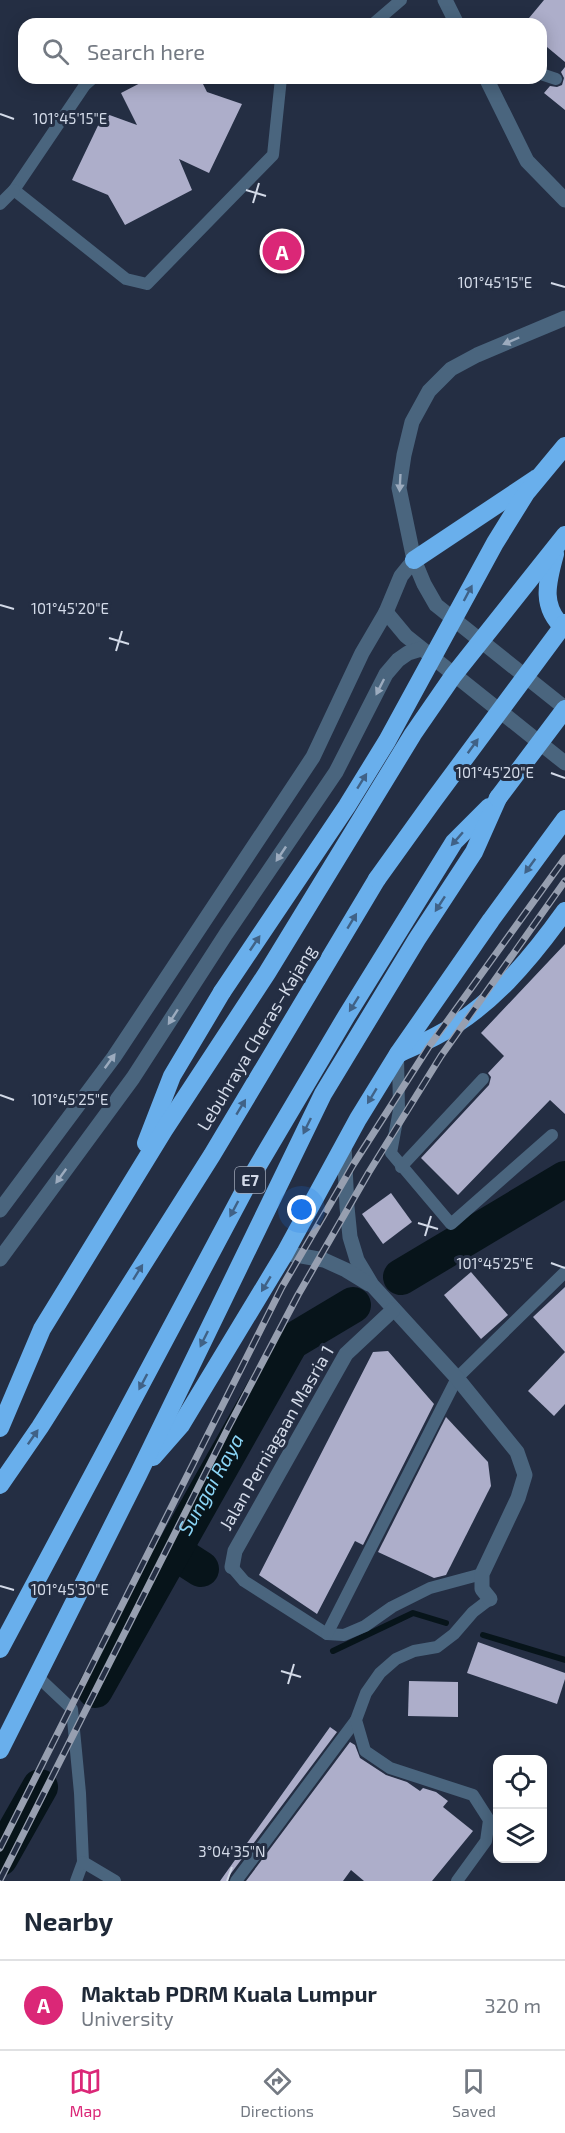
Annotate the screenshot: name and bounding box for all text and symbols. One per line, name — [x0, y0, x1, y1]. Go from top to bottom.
search box — [18, 18, 547, 84]
icon: search — [39, 35, 72, 68]
text: Search here — [87, 38, 205, 64]
text: 101°45'15"E — [33, 109, 107, 127]
pin: A — [262, 228, 302, 274]
text: 101°45'15"E — [458, 273, 532, 291]
one-way arrow — [502, 337, 520, 346]
one-way arrow — [396, 473, 405, 492]
one-way arrow — [463, 584, 473, 602]
text: 101°45'20"E — [31, 599, 109, 617]
one-way arrow — [375, 678, 384, 695]
one-way arrow — [467, 739, 479, 755]
text: 101°45'20"E — [456, 763, 534, 781]
one-way arrow — [357, 773, 368, 789]
one-way arrow — [450, 832, 464, 847]
one-way arrow — [276, 846, 287, 862]
one-way arrow — [525, 859, 537, 874]
one-way arrow — [434, 896, 445, 912]
one-way arrow — [347, 912, 357, 929]
one-way arrow — [249, 936, 261, 952]
street label: Lebuhraya Cheras–Kajang — [192, 941, 320, 1134]
one-way arrow — [348, 996, 359, 1013]
one-way arrow — [167, 1008, 179, 1024]
one-way arrow — [104, 1054, 116, 1070]
one-way arrow — [367, 1088, 378, 1104]
text: 101°45'25"E — [32, 1090, 109, 1108]
one-way arrow — [235, 1099, 246, 1115]
one-way arrow — [303, 1117, 312, 1134]
road number: E7 — [235, 1167, 265, 1193]
one-way arrow — [55, 1168, 67, 1184]
your location — [287, 1195, 316, 1224]
one-way arrow — [230, 1201, 239, 1218]
text: 101°45'25"E — [457, 1254, 534, 1272]
one-way arrow — [132, 1264, 143, 1280]
one-way arrow — [261, 1276, 272, 1292]
one-way arrow — [199, 1330, 208, 1347]
street label: Jalan Perniagaan Masria 1 — [214, 1341, 338, 1534]
one-way arrow — [138, 1373, 148, 1390]
one-way arrow — [27, 1429, 39, 1445]
water label: Sungai Raya — [172, 1429, 248, 1539]
text: 101°45'30"E — [31, 1580, 109, 1598]
map controls — [493, 1755, 547, 1863]
button: locate — [493, 1755, 547, 1809]
button: layers — [493, 1809, 547, 1863]
text: 3°04'35"N — [198, 1842, 266, 1860]
text: Nearby — [24, 1905, 113, 1936]
text: Maktab PDRM Kuala Lumpur — [81, 1980, 377, 2006]
text: A — [37, 1993, 50, 2017]
text: 320 m — [485, 1993, 541, 2017]
text: University — [81, 2006, 173, 2030]
tab: Map — [69, 2065, 102, 2120]
tab: Directions — [240, 2065, 314, 2120]
tab: Saved — [452, 2065, 496, 2120]

